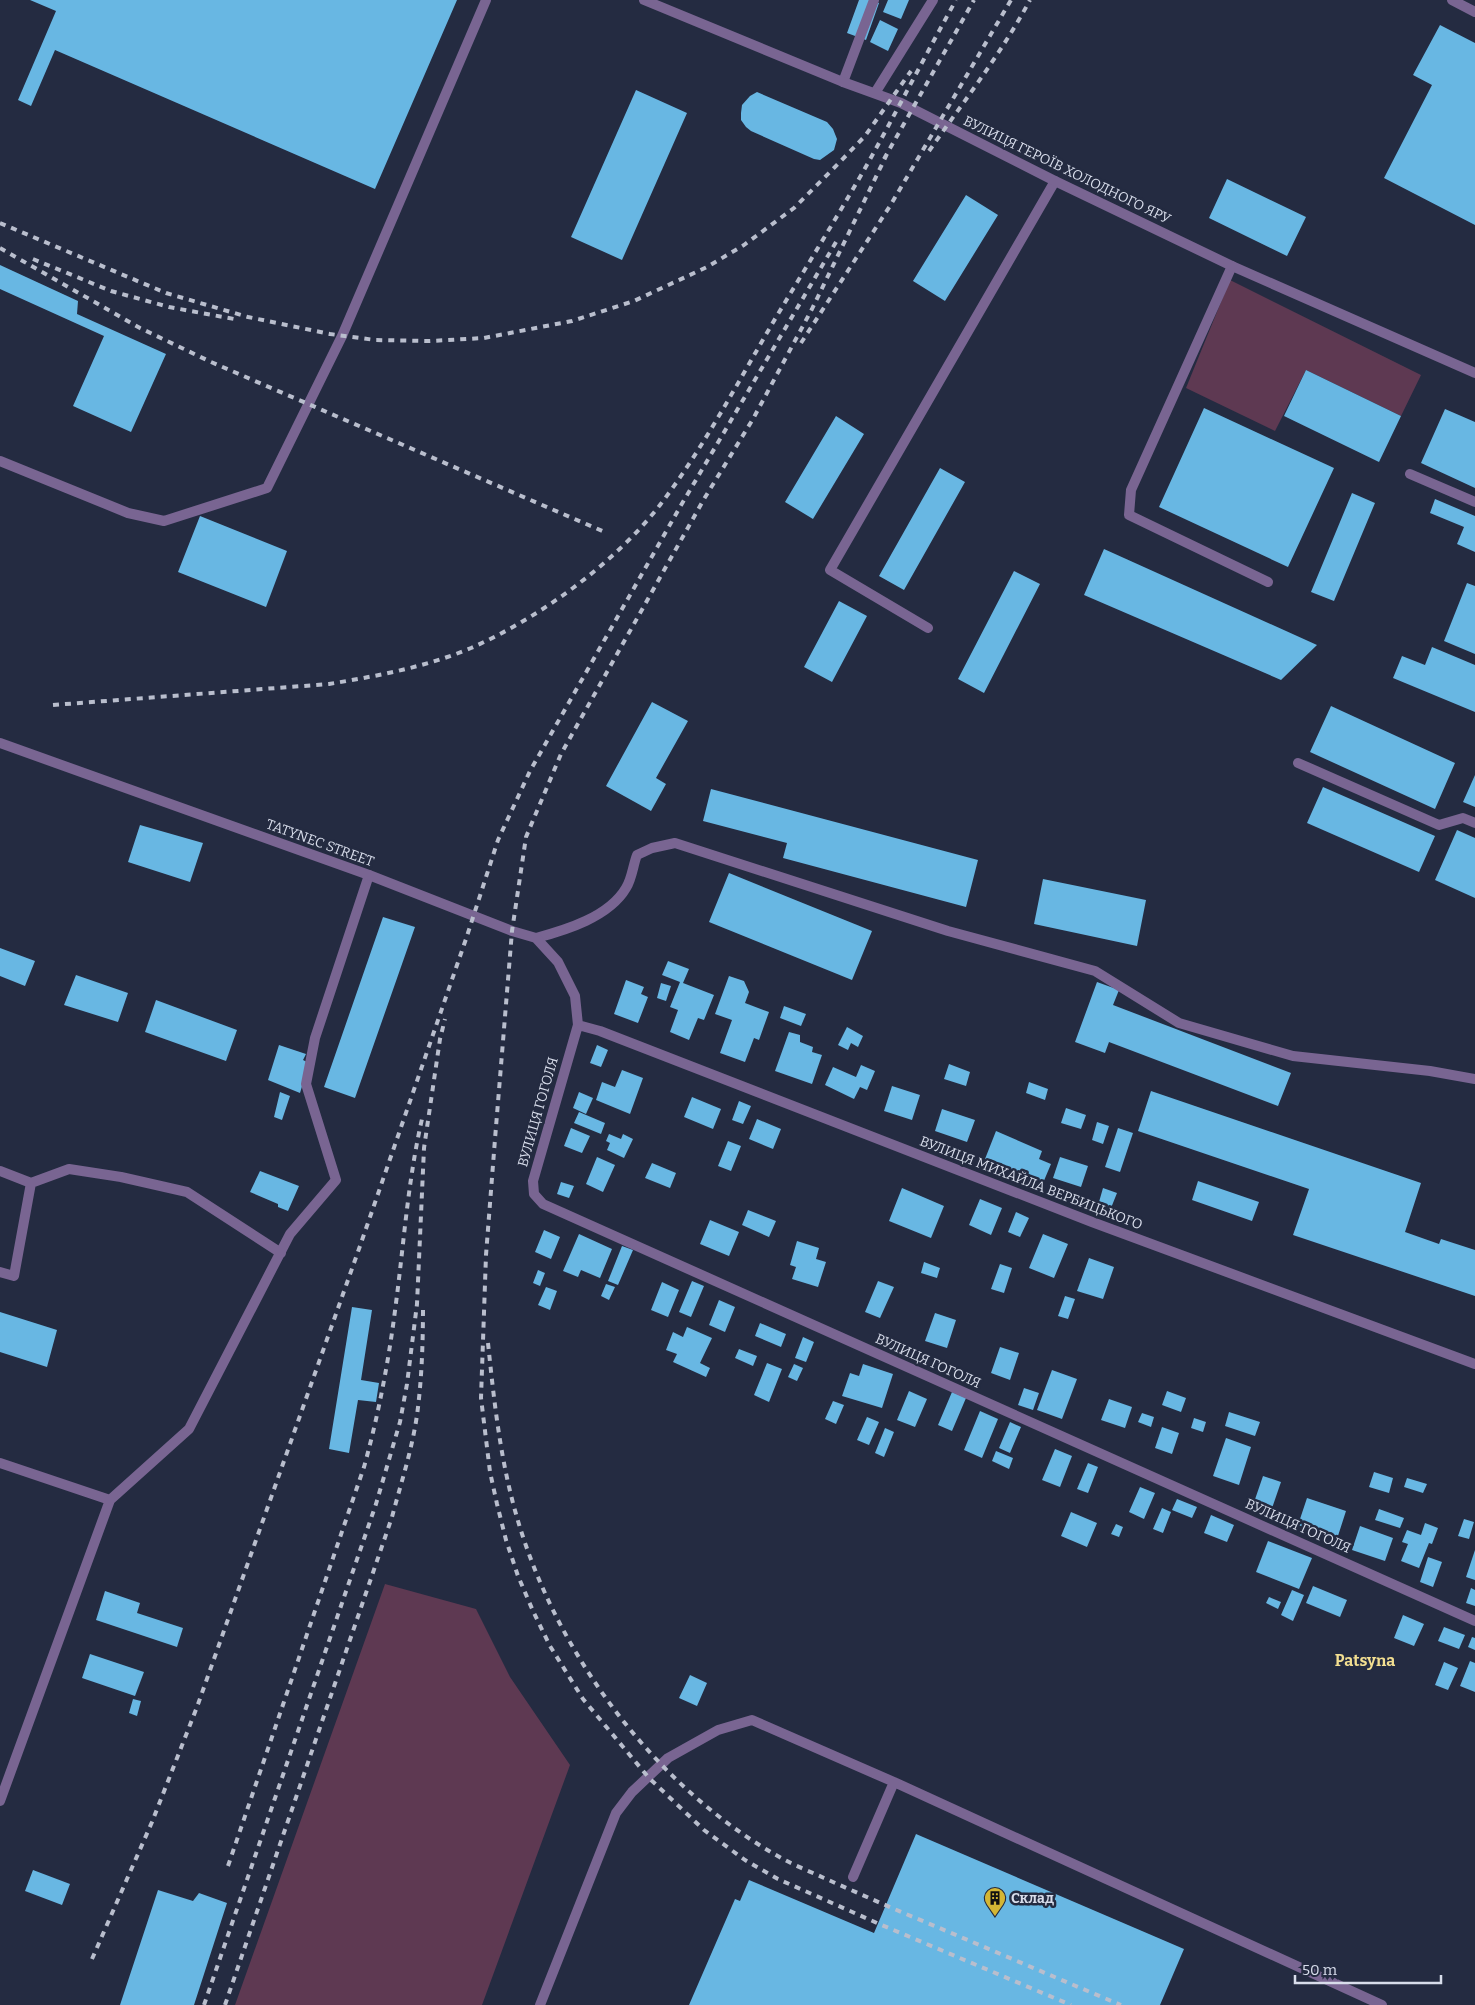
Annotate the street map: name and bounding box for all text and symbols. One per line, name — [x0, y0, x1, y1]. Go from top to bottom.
street label: ВУЛИЦЯ ГЕРОЇВ ХОЛОДНОГО ЯРУ — [961, 112, 1174, 228]
street label: TATYNEC STREET — [264, 816, 376, 870]
street label: ВУЛИЦЯ ГОГОЛЯ — [514, 1055, 562, 1169]
street label: ВУЛИЦЯ МИХАЙЛА ВЕРБИЦЬКОГО — [917, 1132, 1145, 1233]
street label: ВУЛИЦЯ ГОГОЛЯ — [873, 1330, 983, 1392]
street label: ВУЛИЦЯ ГОГОЛЯ — [1243, 1495, 1353, 1557]
district label: Patsyna — [1335, 1651, 1395, 1670]
building icon: Склад — [983, 1886, 1007, 1917]
place label: Склад — [1011, 1890, 1054, 1907]
scale bar — [1295, 1952, 1441, 1984]
text: 50 m — [1302, 1961, 1338, 1979]

